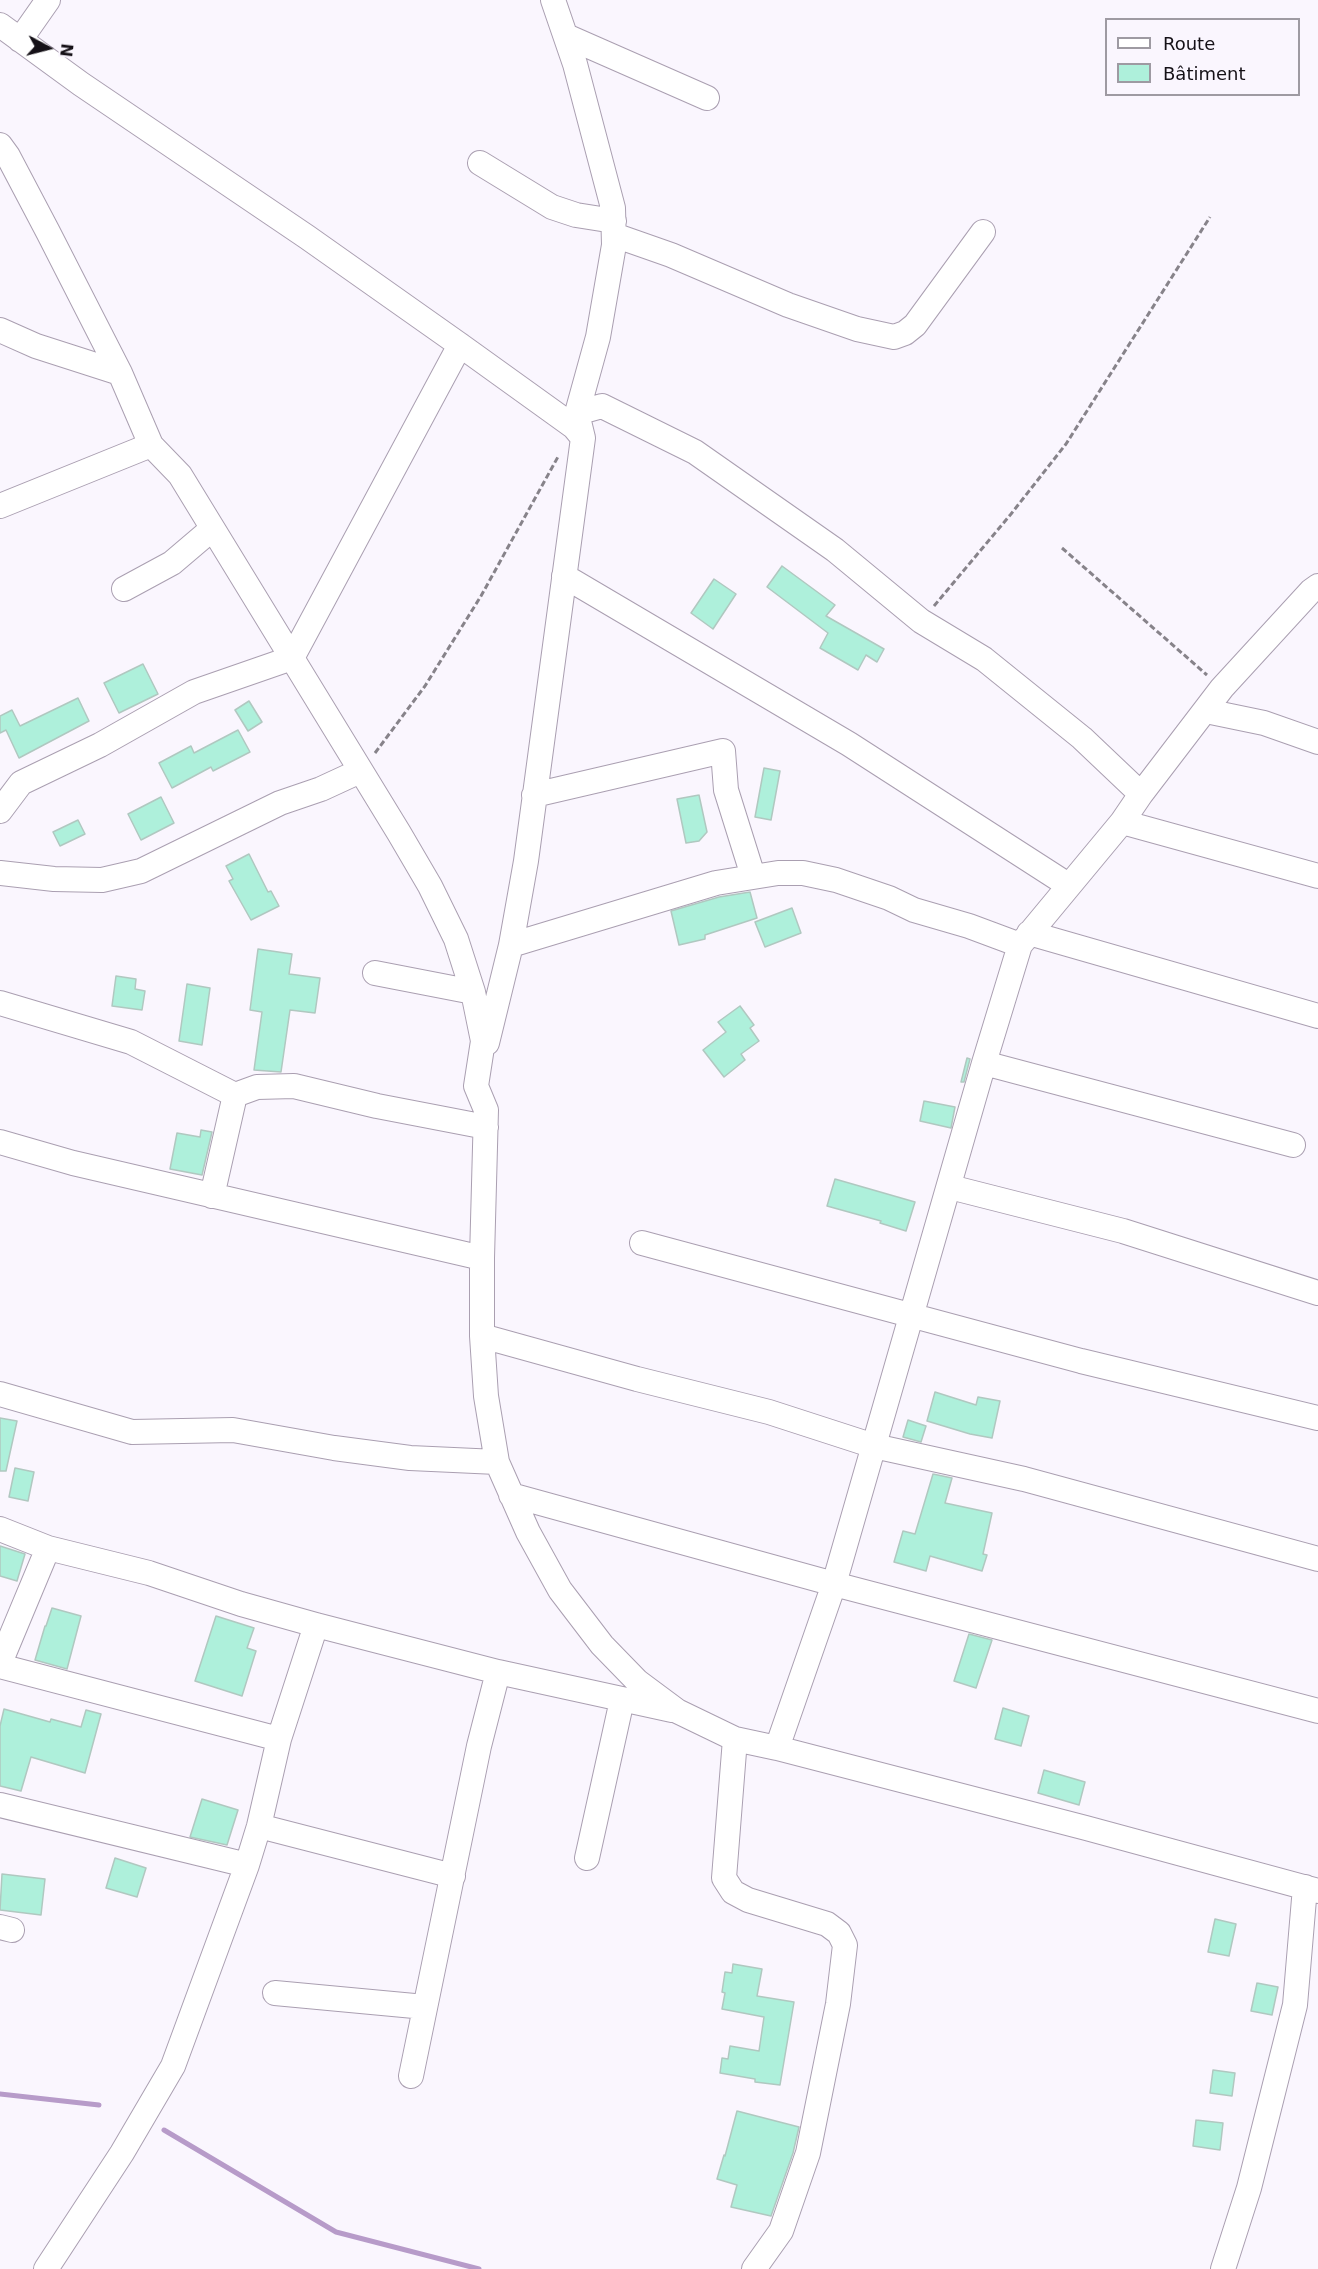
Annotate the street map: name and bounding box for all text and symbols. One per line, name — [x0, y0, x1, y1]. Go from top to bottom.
north arrow — [18, 18, 78, 78]
legend — [1105, 18, 1300, 96]
text: Route — [1163, 33, 1215, 54]
text: N — [56, 42, 77, 58]
text: Bâtiment — [1163, 63, 1246, 84]

